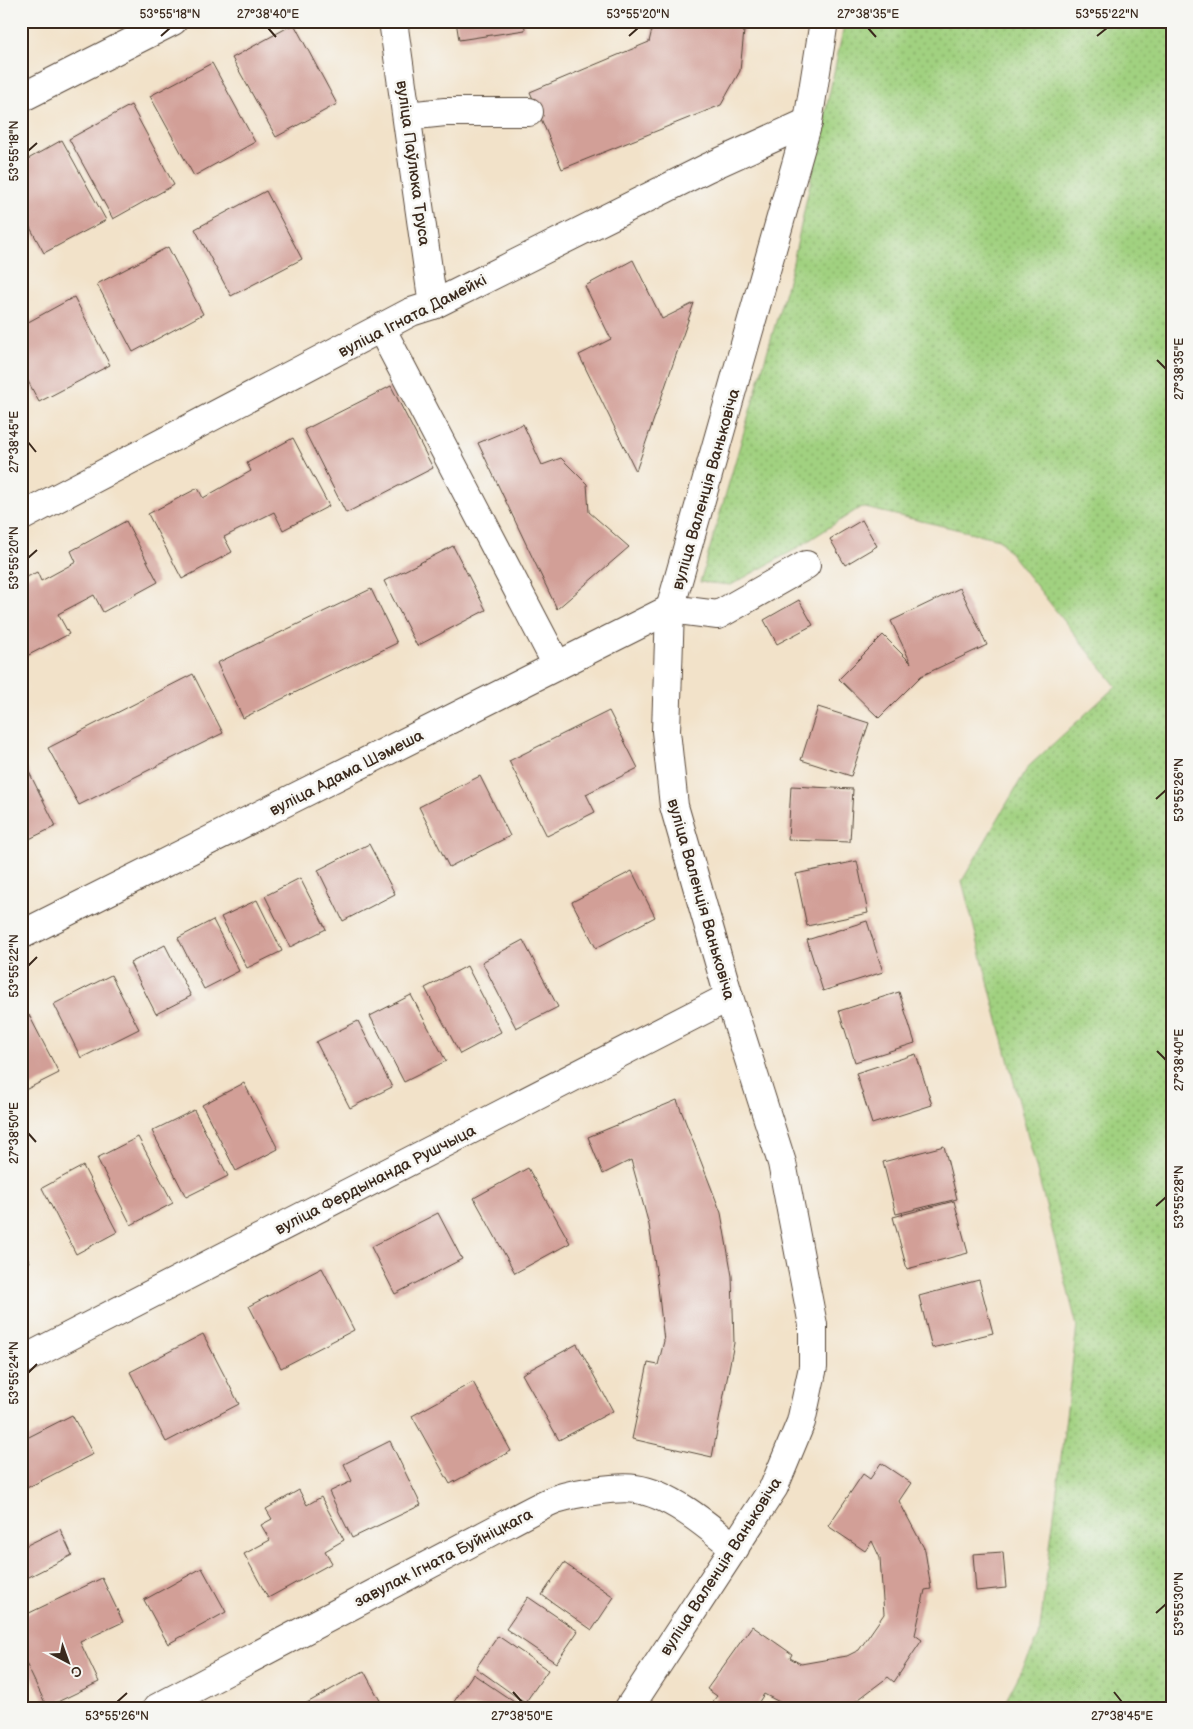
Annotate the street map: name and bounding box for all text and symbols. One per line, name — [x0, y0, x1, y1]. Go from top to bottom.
text: 53°55'18"N — [139, 7, 201, 22]
text: 27°38'40"E — [237, 7, 299, 22]
text: 53°55'20"N — [606, 7, 670, 22]
text: 27°38'35"E — [837, 7, 899, 22]
text: 53°55'22"N — [1075, 7, 1139, 22]
street label: вуліца Паўлюка Труса — [391, 79, 434, 248]
text: 53°55'18"N — [7, 120, 22, 182]
street label: вуліца Ігната Дамейкі — [335, 271, 490, 362]
text: 27°38'35"E — [1172, 338, 1187, 400]
street label: вуліца Валенція Ваньковіча — [669, 386, 744, 592]
text: 27°38'45"E — [7, 411, 22, 473]
text: 53°55'20"N — [7, 526, 22, 590]
street label: вуліца Адама Шэмеша — [267, 726, 427, 820]
text: 53°55'26"N — [1172, 758, 1187, 822]
street label: вуліца Валенція Ваньковіча — [663, 797, 739, 1003]
text: 53°55'22"N — [7, 934, 22, 998]
text: 27°38'40"E — [1172, 1029, 1187, 1091]
text: 27°38'50"E — [7, 1102, 22, 1164]
street label: вуліца Фердынанда Рушчыца — [272, 1121, 480, 1239]
text: 53°55'28"N — [1172, 1165, 1187, 1229]
text: 53°55'24"N — [7, 1341, 22, 1405]
street label: вуліца Валенція Ваньковіча — [657, 1474, 786, 1659]
street label: завулак Ігната Буйніцкага — [351, 1505, 536, 1612]
text: 53°55'30"N — [1172, 1572, 1187, 1636]
north arrow — [42, 1636, 92, 1686]
text: С — [67, 1662, 85, 1681]
text: 53°55'26"N — [85, 1709, 149, 1724]
text: 27°38'50"E — [491, 1709, 553, 1724]
text: 27°38'45"E — [1091, 1709, 1153, 1724]

